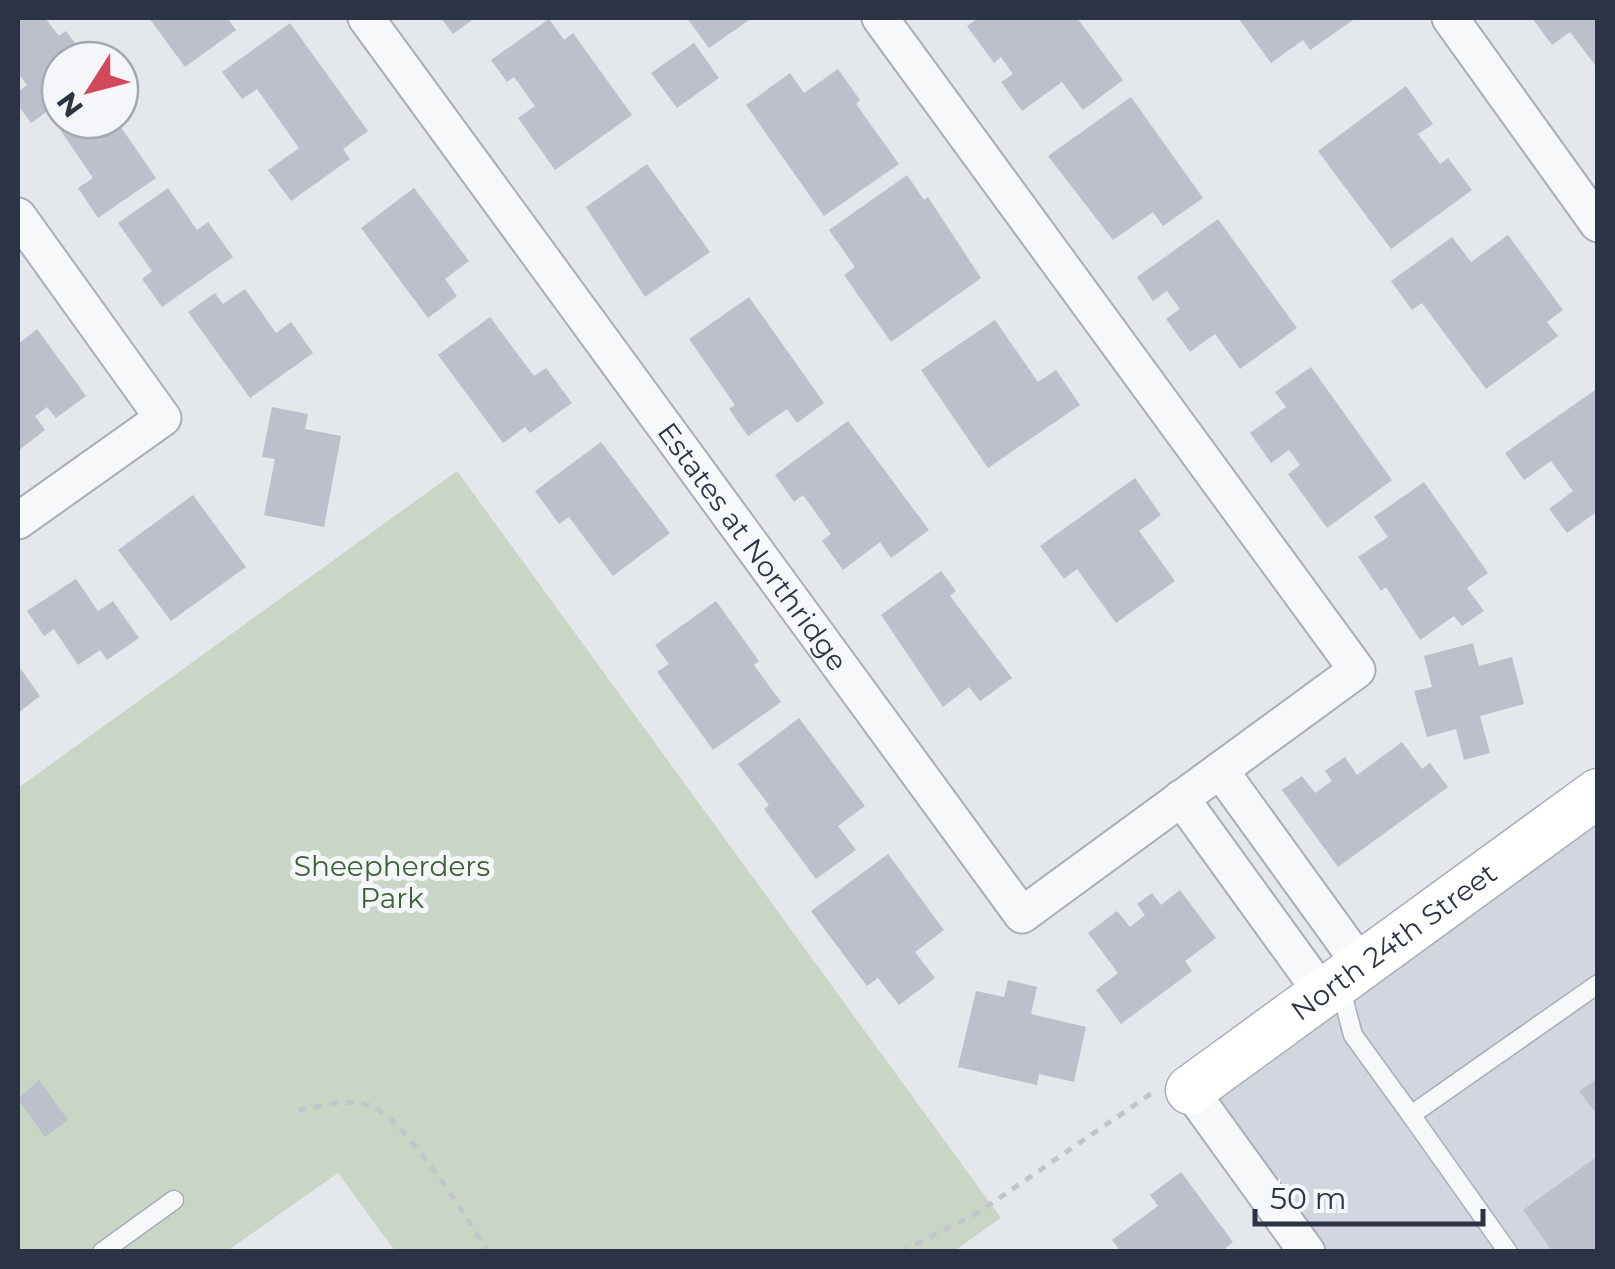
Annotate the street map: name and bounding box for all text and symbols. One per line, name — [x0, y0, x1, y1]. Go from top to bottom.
north arrow — [40, 40, 140, 140]
text: N — [49, 86, 90, 124]
street label: Estates at Northridge — [651, 416, 855, 678]
park label: Sheepherders Park — [294, 849, 490, 915]
street label: North 24th Street — [1284, 856, 1503, 1028]
scale bar — [1255, 1164, 1482, 1226]
text: 50 m — [1270, 1180, 1347, 1217]

